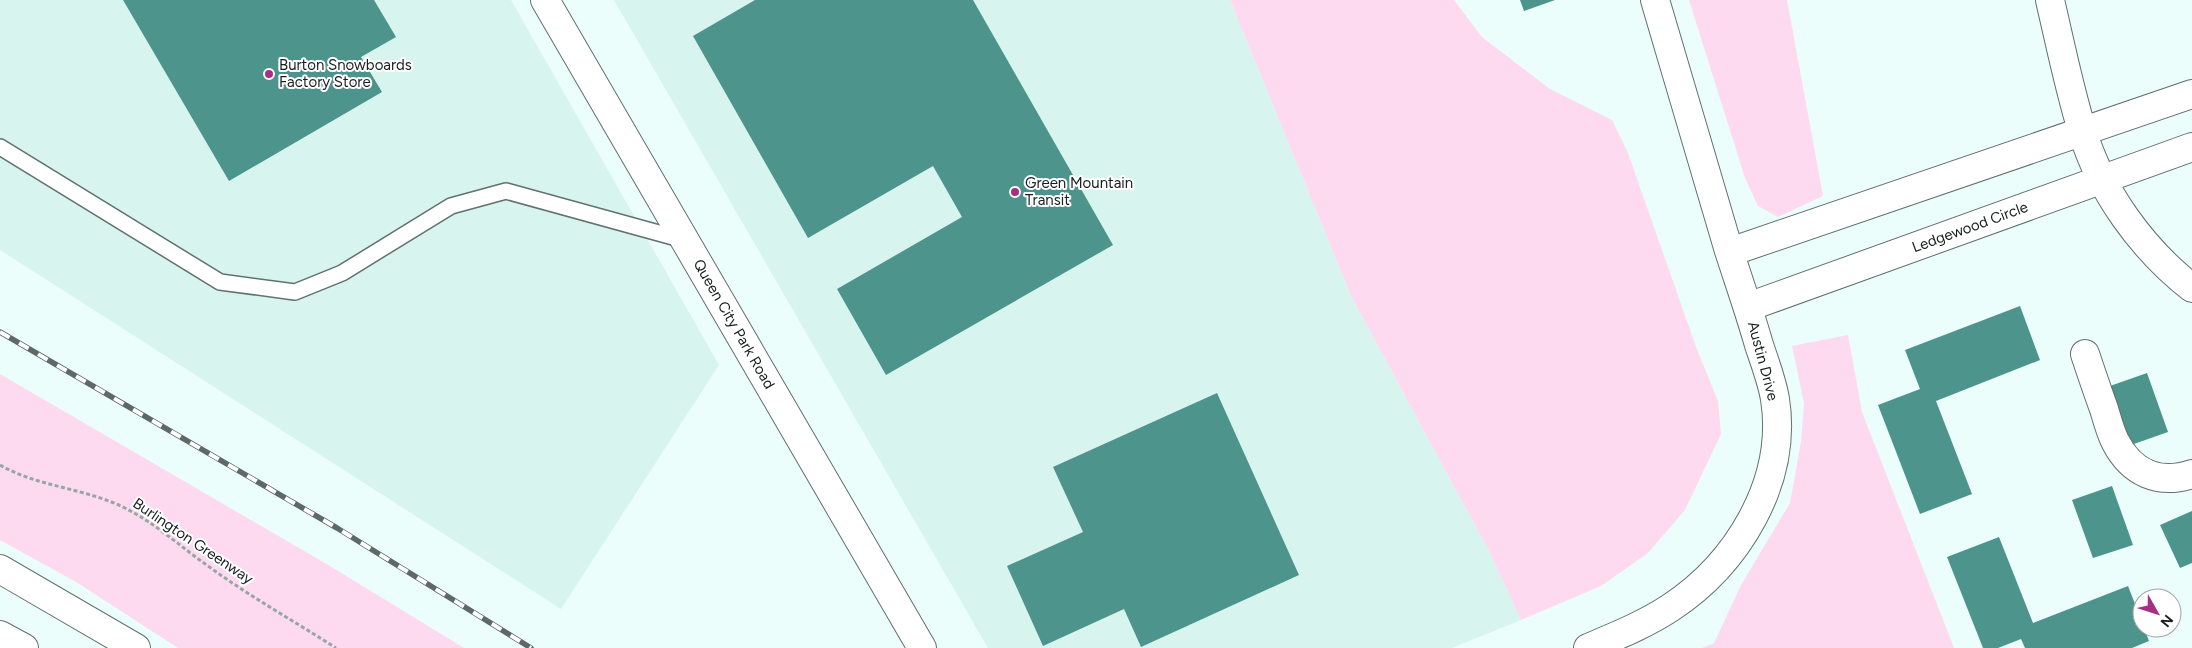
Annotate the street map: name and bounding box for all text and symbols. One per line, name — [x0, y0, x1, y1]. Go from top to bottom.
place label: Burton Snowboards Factory Store — [279, 56, 412, 91]
marker: Burton Snowboards Factory Store — [263, 68, 275, 80]
place label: Green Mountain Transit — [1025, 174, 1133, 209]
marker: Green Mountain Transit — [1009, 186, 1021, 198]
street label: Ledgewood Circle — [1910, 198, 2030, 256]
street label: Queen City Park Road — [689, 256, 779, 392]
street label: Austin Drive — [1744, 319, 1782, 403]
street label: Burlington Greenway — [129, 494, 257, 588]
north arrow — [2132, 588, 2182, 638]
text: N — [2157, 611, 2177, 630]

